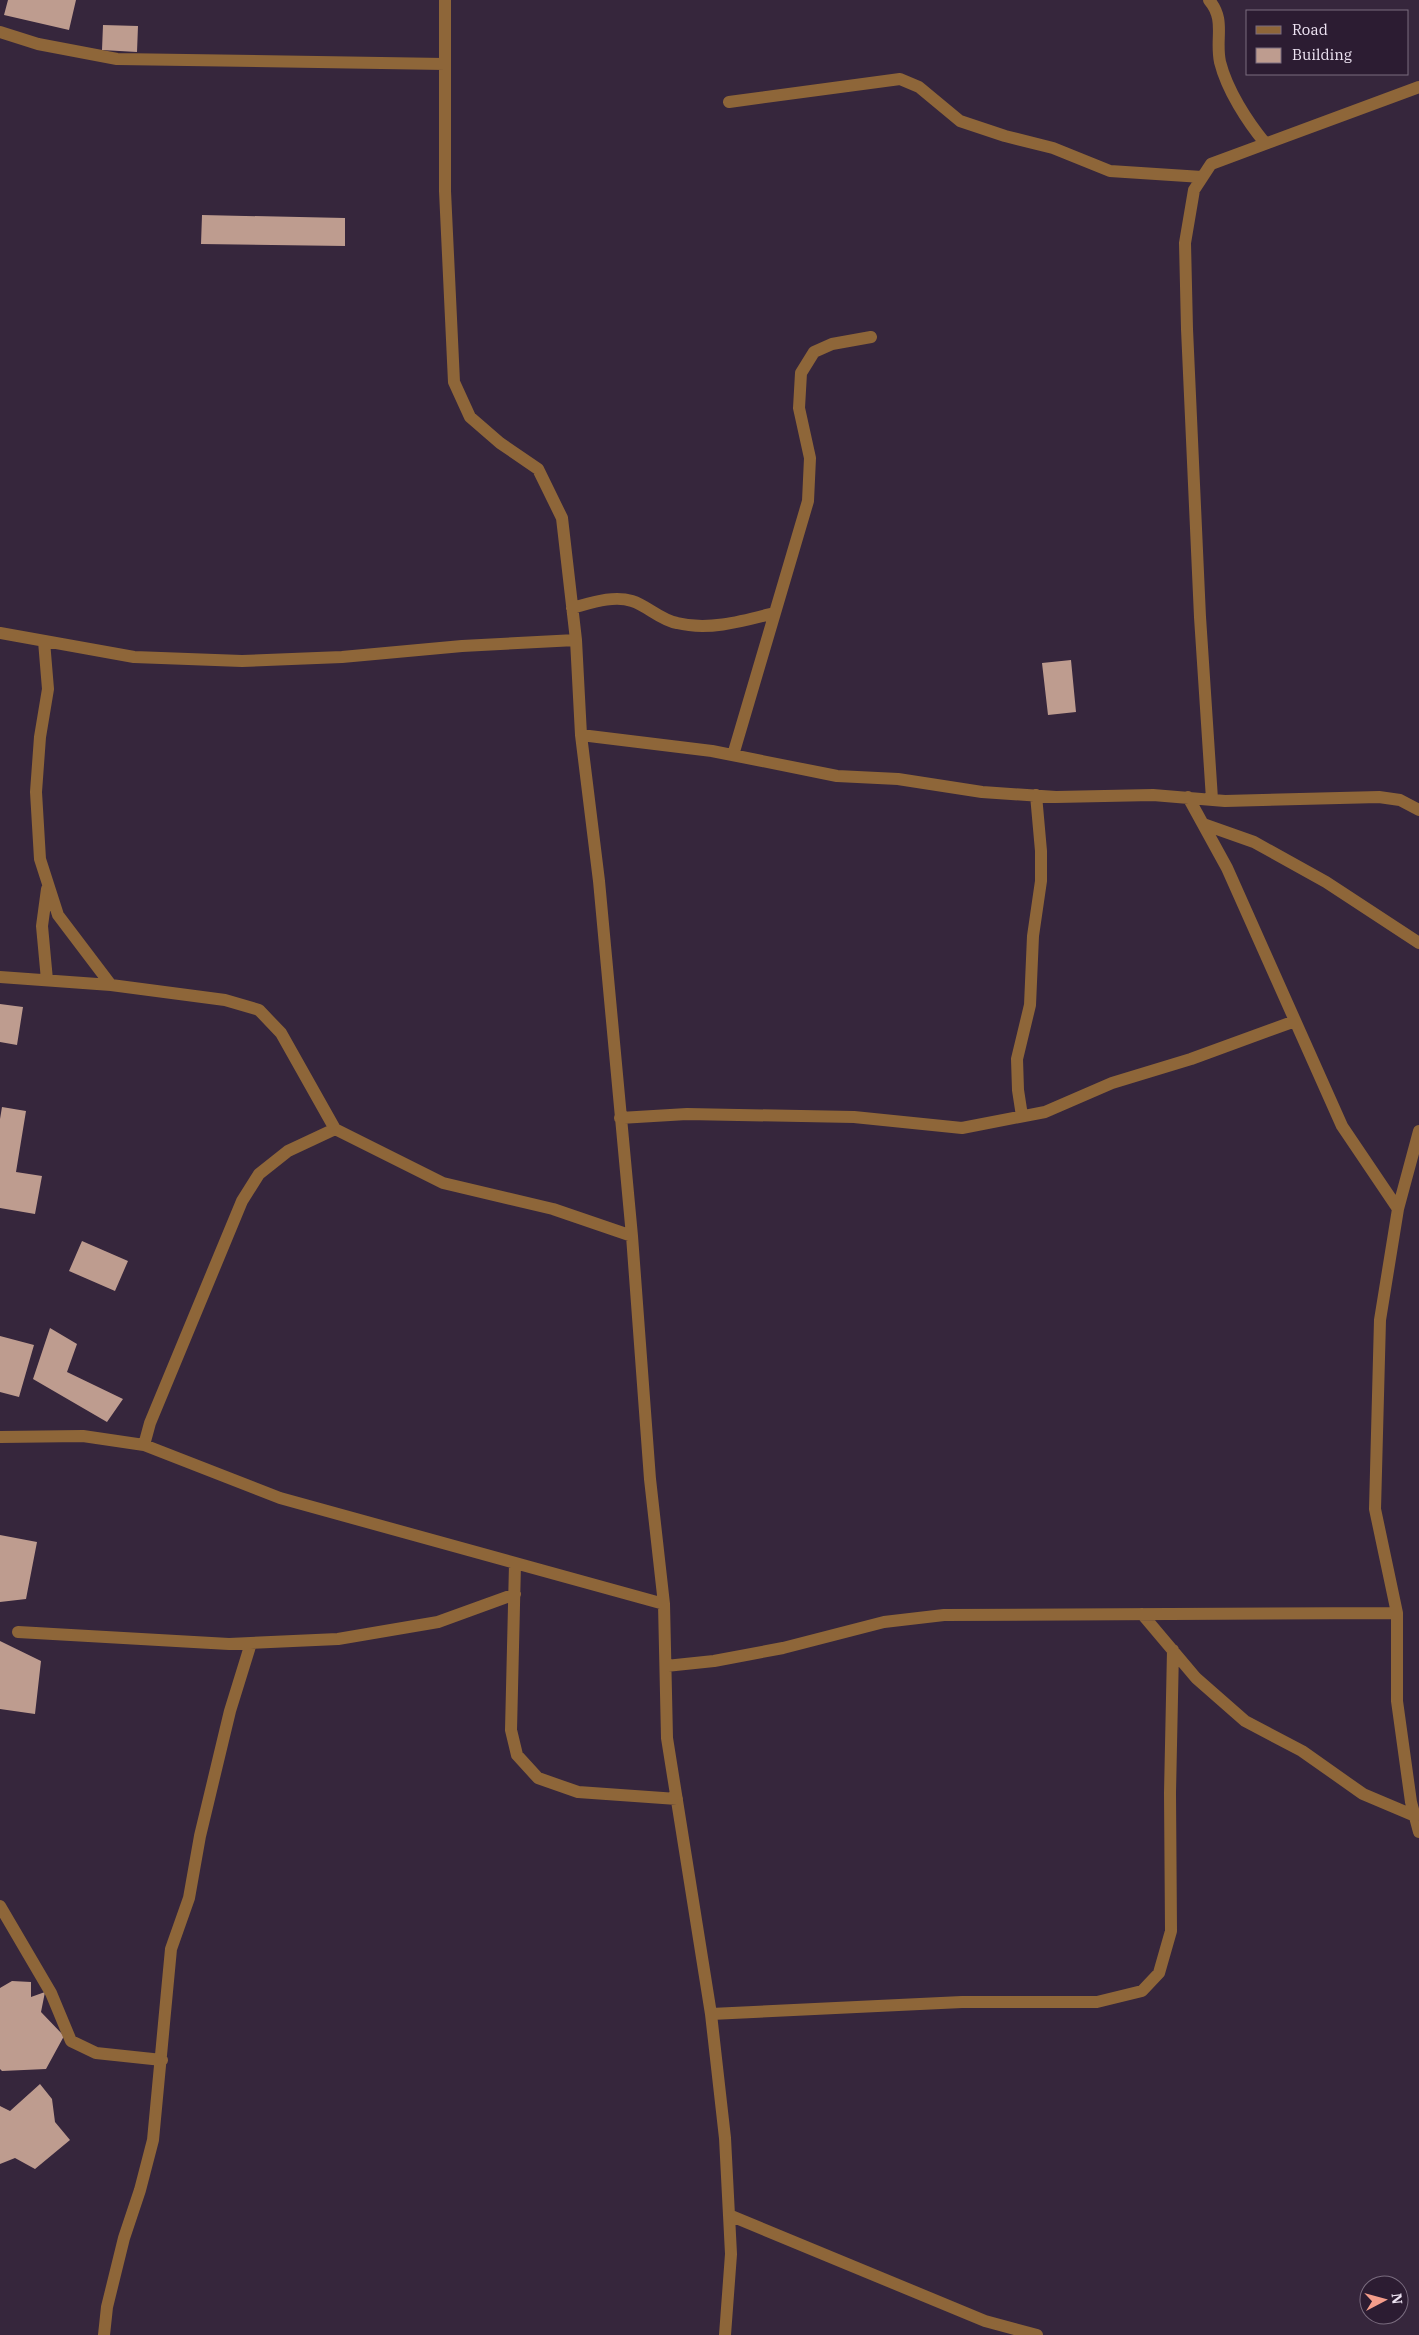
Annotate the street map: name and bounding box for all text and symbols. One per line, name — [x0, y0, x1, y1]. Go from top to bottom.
legend — [1246, 10, 1409, 75]
text: Road — [1292, 20, 1328, 39]
text: Building — [1292, 45, 1352, 64]
north arrow — [1359, 2275, 1409, 2325]
text: N — [1387, 2292, 1406, 2305]

